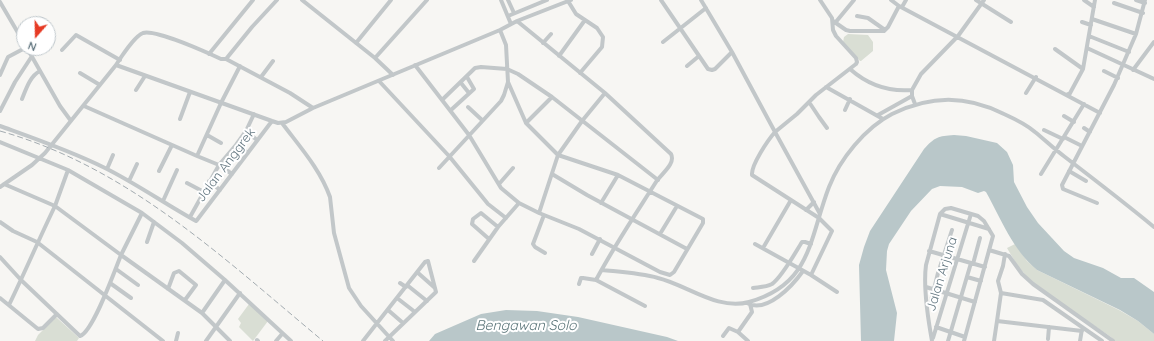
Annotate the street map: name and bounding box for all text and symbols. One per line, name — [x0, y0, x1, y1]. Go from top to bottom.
north arrow — [16, 16, 56, 56]
text: N — [26, 38, 38, 54]
street label: Jalan Anggrek — [193, 125, 259, 205]
street label: Jalan Arjuna — [923, 235, 961, 313]
water label: Bengawan Solo — [475, 318, 577, 334]

